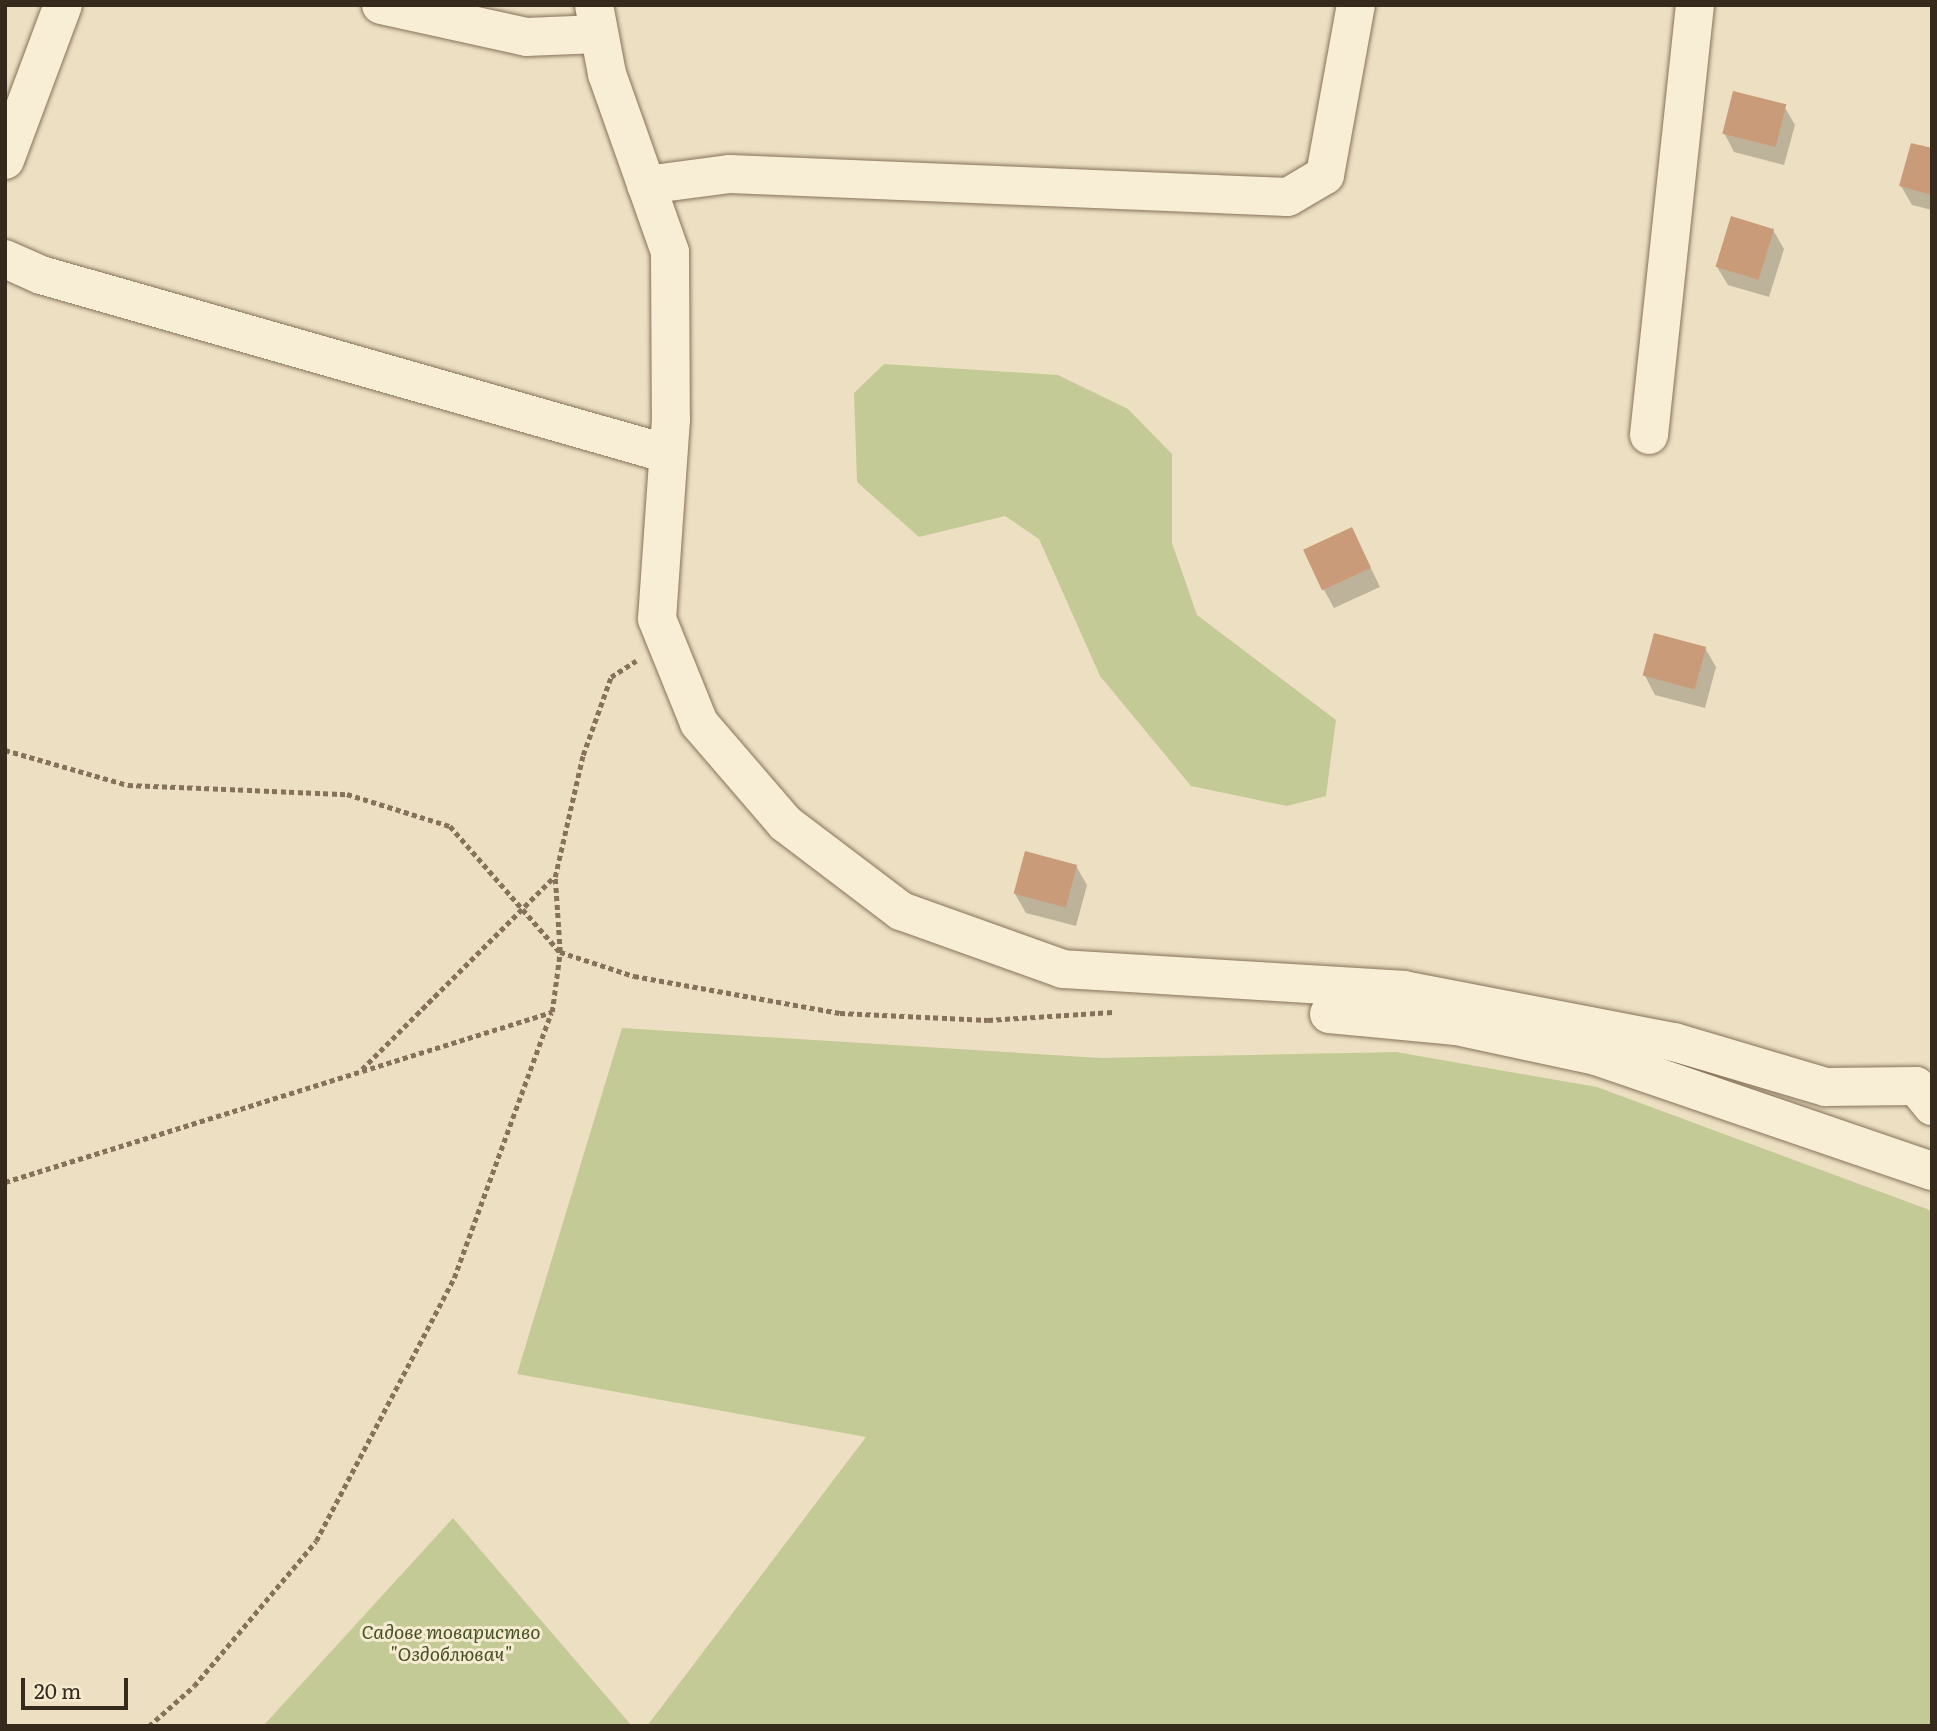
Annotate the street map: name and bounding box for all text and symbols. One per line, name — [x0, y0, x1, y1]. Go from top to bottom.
park label: Садове товариство "Оздоблювач" — [362, 1621, 540, 1665]
scale bar — [24, 1664, 131, 1708]
text: 20 m — [34, 1674, 81, 1705]

